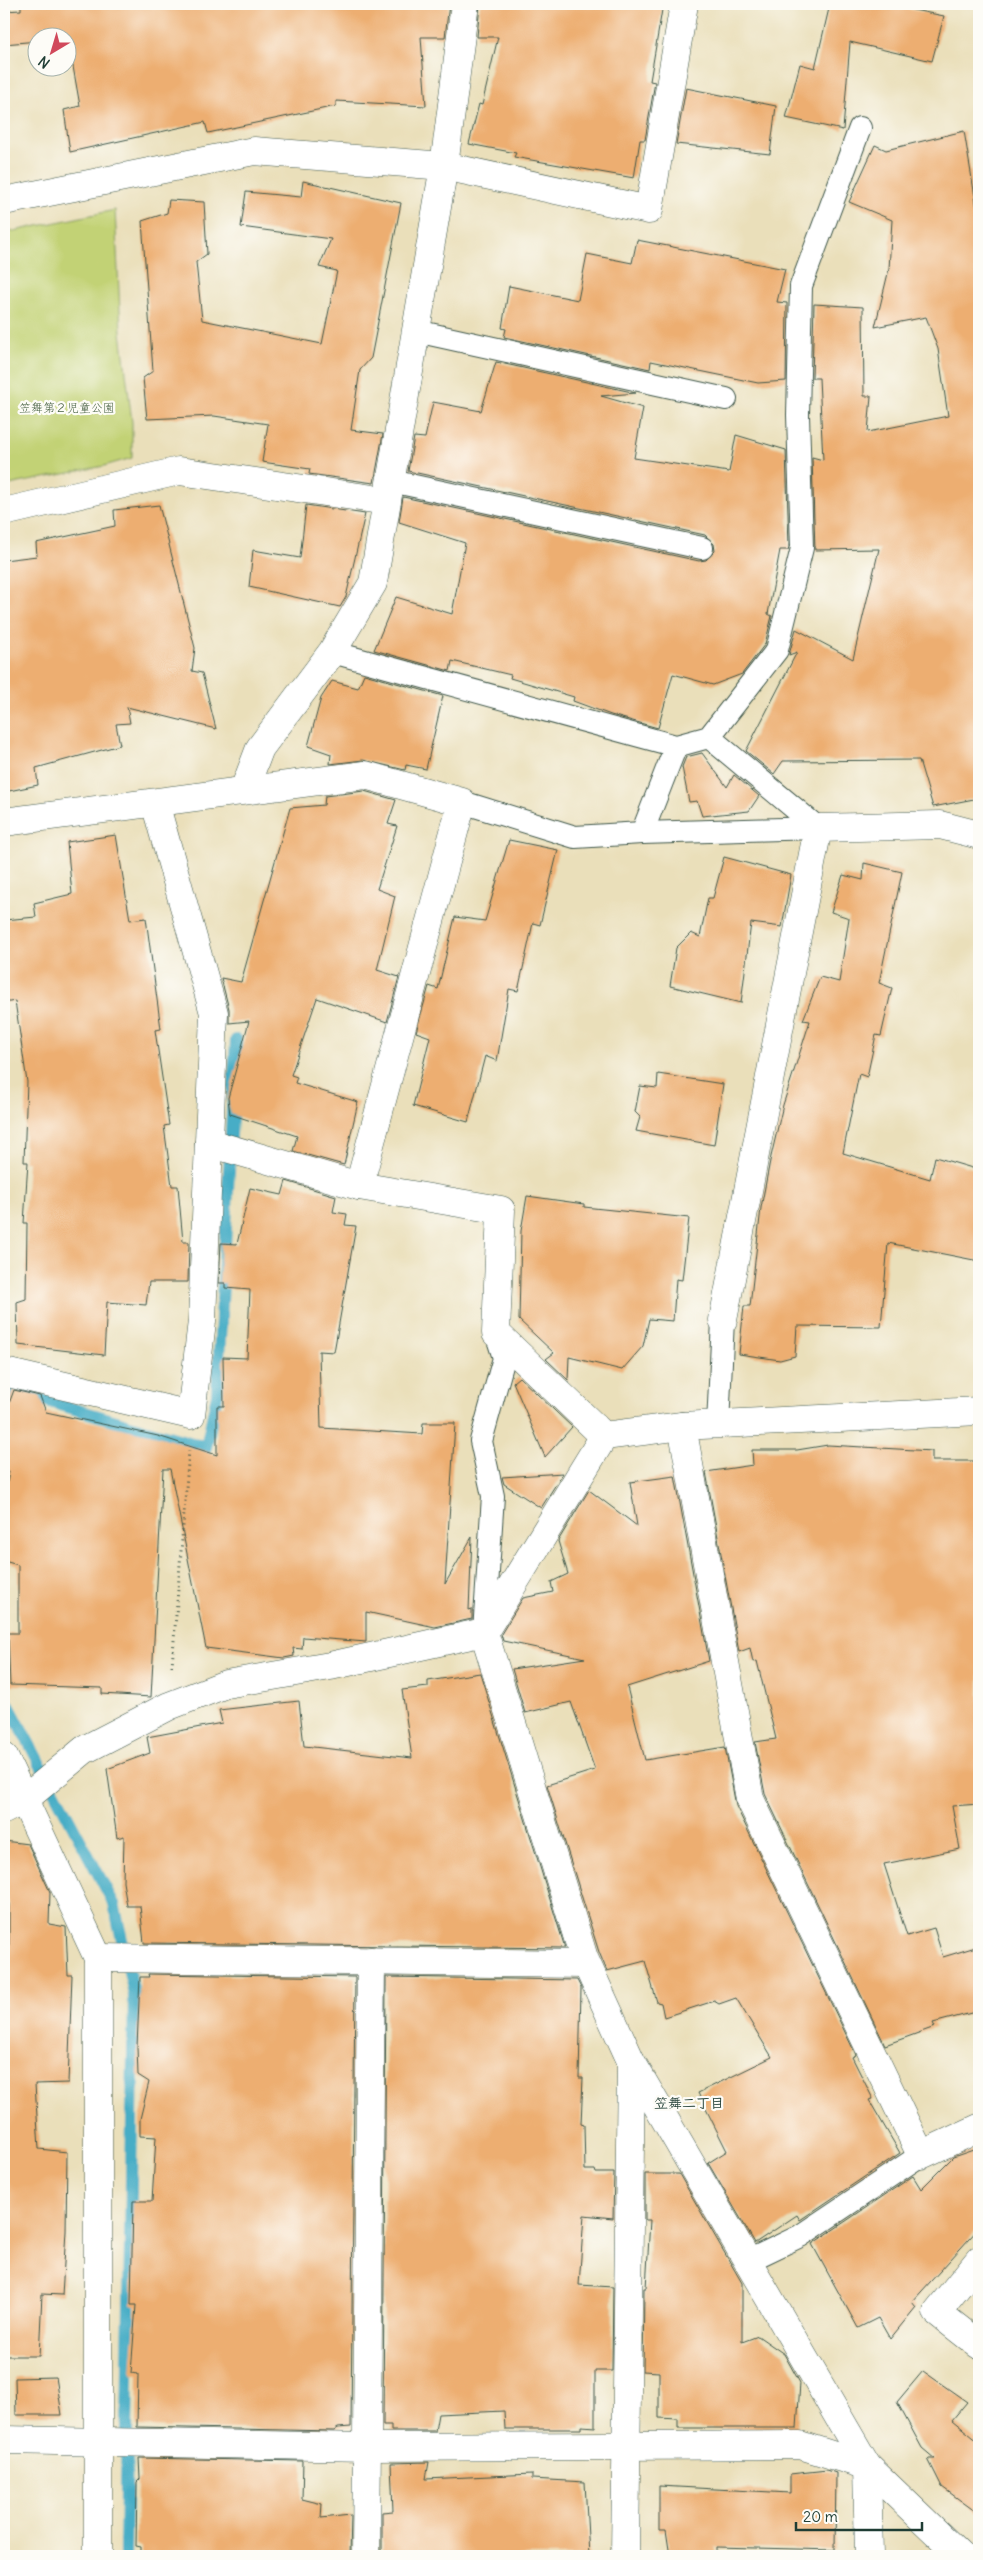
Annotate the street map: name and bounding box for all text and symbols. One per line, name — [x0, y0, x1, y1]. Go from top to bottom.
north arrow — [28, 28, 78, 78]
text: N — [35, 52, 53, 72]
park label: 笠舞第２児童公園 — [19, 400, 115, 415]
district label: 笠舞二丁目 — [654, 2094, 724, 2112]
scale bar — [796, 2500, 922, 2532]
text: 20 m — [803, 2507, 838, 2526]

